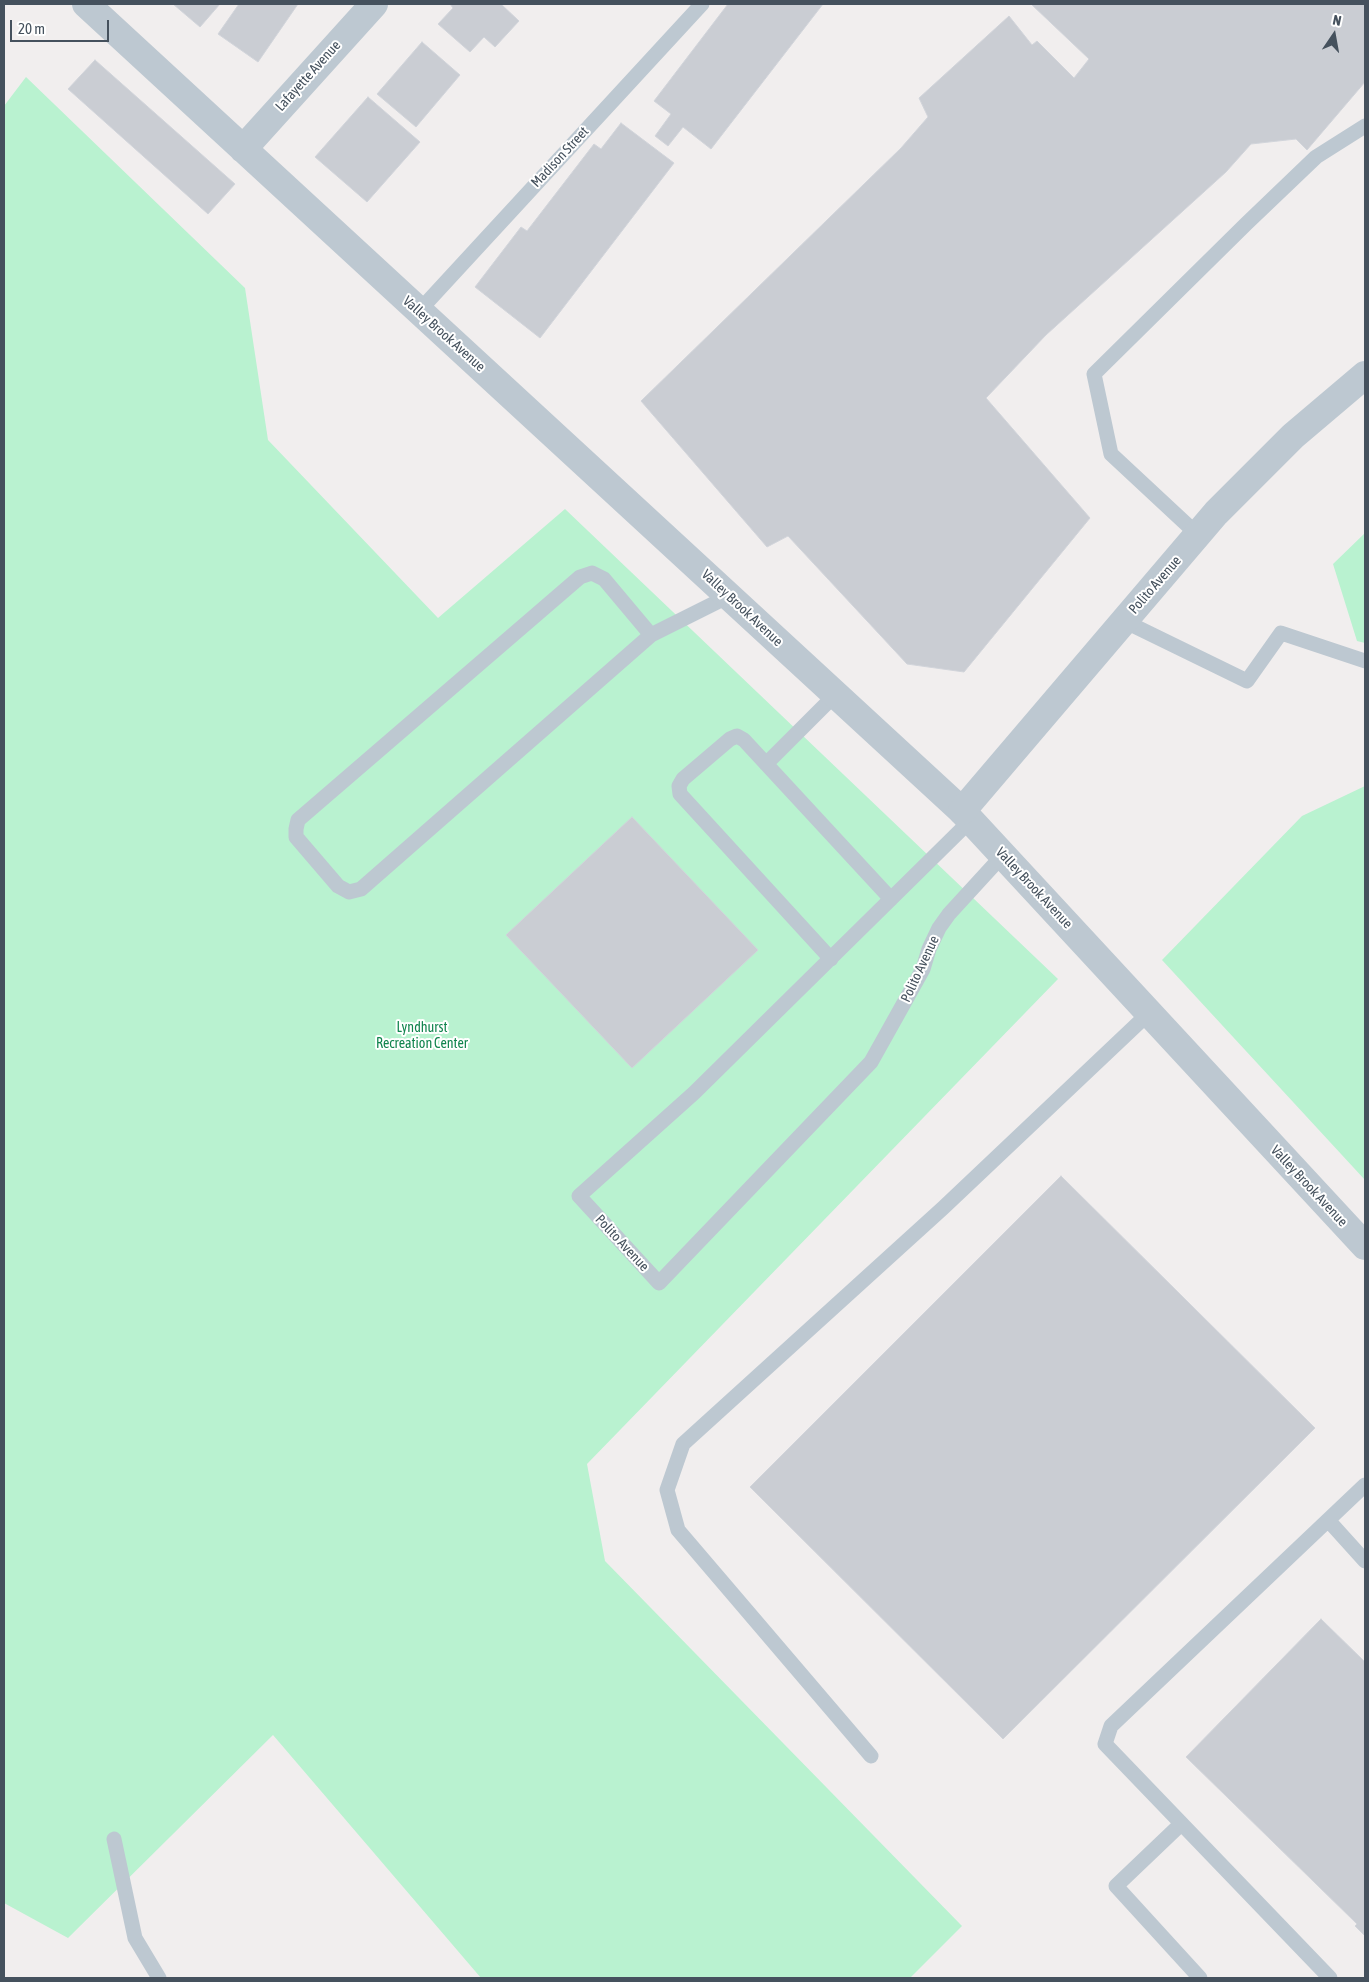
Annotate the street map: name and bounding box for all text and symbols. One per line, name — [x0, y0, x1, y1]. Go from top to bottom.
scale bar — [12, 10, 111, 42]
north arrow — [1309, 10, 1359, 60]
text: N — [1331, 12, 1343, 29]
text: 20 m — [18, 20, 45, 37]
street label: Lafayette Avenue — [272, 37, 344, 115]
street label: Madison Street — [528, 123, 592, 191]
street label: Valley Brook Avenue — [399, 293, 489, 375]
street label: Polito Avenue — [1125, 553, 1185, 617]
street label: Valley Brook Avenue — [698, 566, 786, 650]
street label: Valley Brook Avenue — [992, 844, 1076, 932]
street label: Polito Avenue — [897, 933, 943, 1005]
park label: Lyndhurst Recreation Center — [376, 1020, 468, 1052]
street label: Valley Brook Avenue — [1267, 1142, 1351, 1230]
street label: Polito Avenue — [592, 1211, 652, 1275]

